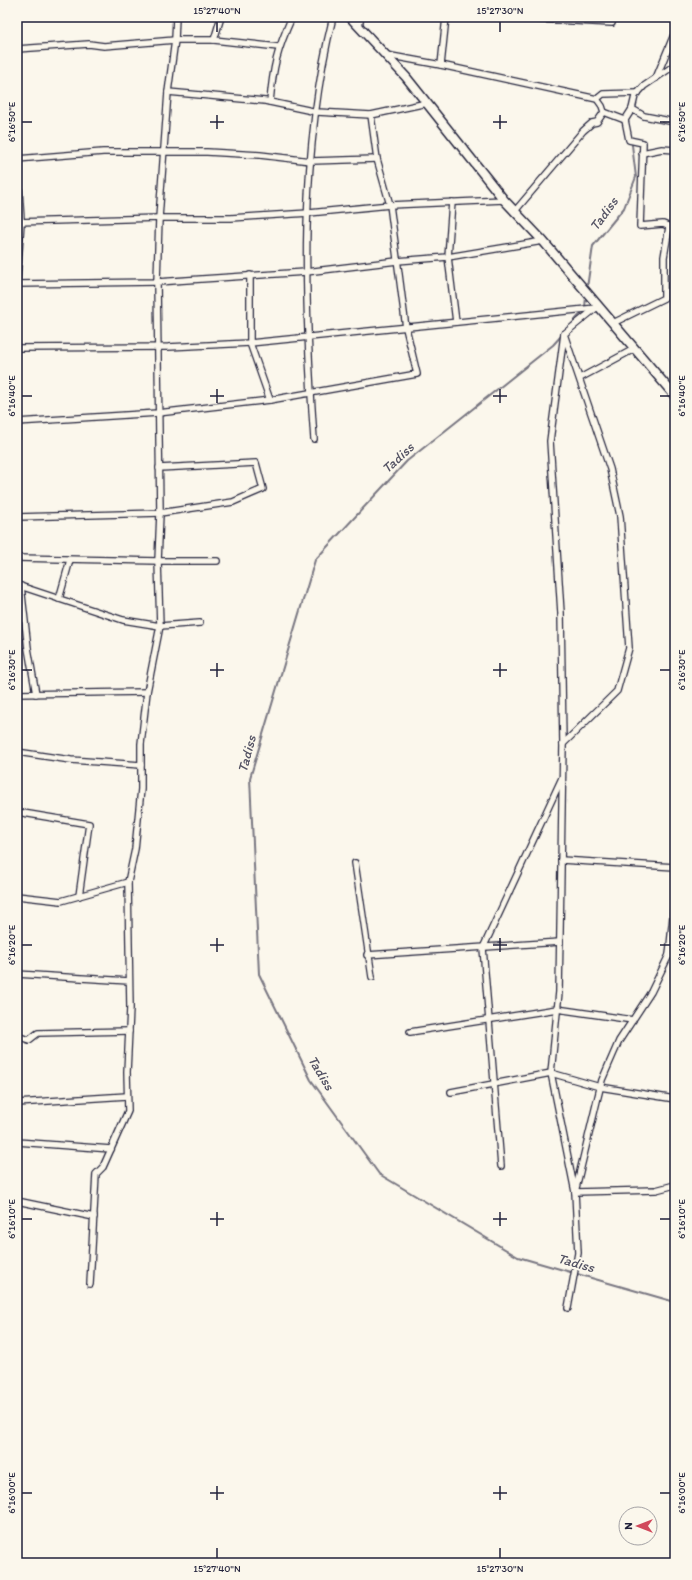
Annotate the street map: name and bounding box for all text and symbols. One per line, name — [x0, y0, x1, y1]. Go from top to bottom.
text: 15°27'40"N — [193, 4, 241, 17]
text: 15°27'30"N — [477, 4, 524, 17]
text: 6°16'50"E — [5, 101, 18, 142]
text: 6°16'50"E — [675, 101, 688, 142]
water label: Tadiss — [586, 193, 622, 234]
text: 6°16'40"E — [5, 375, 18, 417]
text: 6°16'40"E — [675, 375, 688, 417]
water label: Tadiss — [378, 438, 418, 477]
text: 6°16'30"E — [5, 649, 18, 690]
text: 6°16'30"E — [675, 649, 688, 690]
water label: Tadiss — [234, 733, 260, 774]
text: 6°16'20"E — [5, 924, 18, 965]
text: 6°16'20"E — [675, 924, 688, 965]
water label: Tadiss — [304, 1053, 338, 1094]
text: 6°16'10"E — [5, 1199, 18, 1239]
text: 6°16'10"E — [675, 1199, 688, 1239]
water label: Tadiss — [556, 1250, 597, 1277]
text: 6°16'00"E — [5, 1472, 18, 1514]
text: 6°16'00"E — [675, 1472, 688, 1514]
north arrow — [618, 1506, 658, 1546]
text: N — [622, 1522, 635, 1530]
text: 15°27'40"N — [193, 1562, 241, 1575]
text: 15°27'30"N — [477, 1562, 524, 1575]

